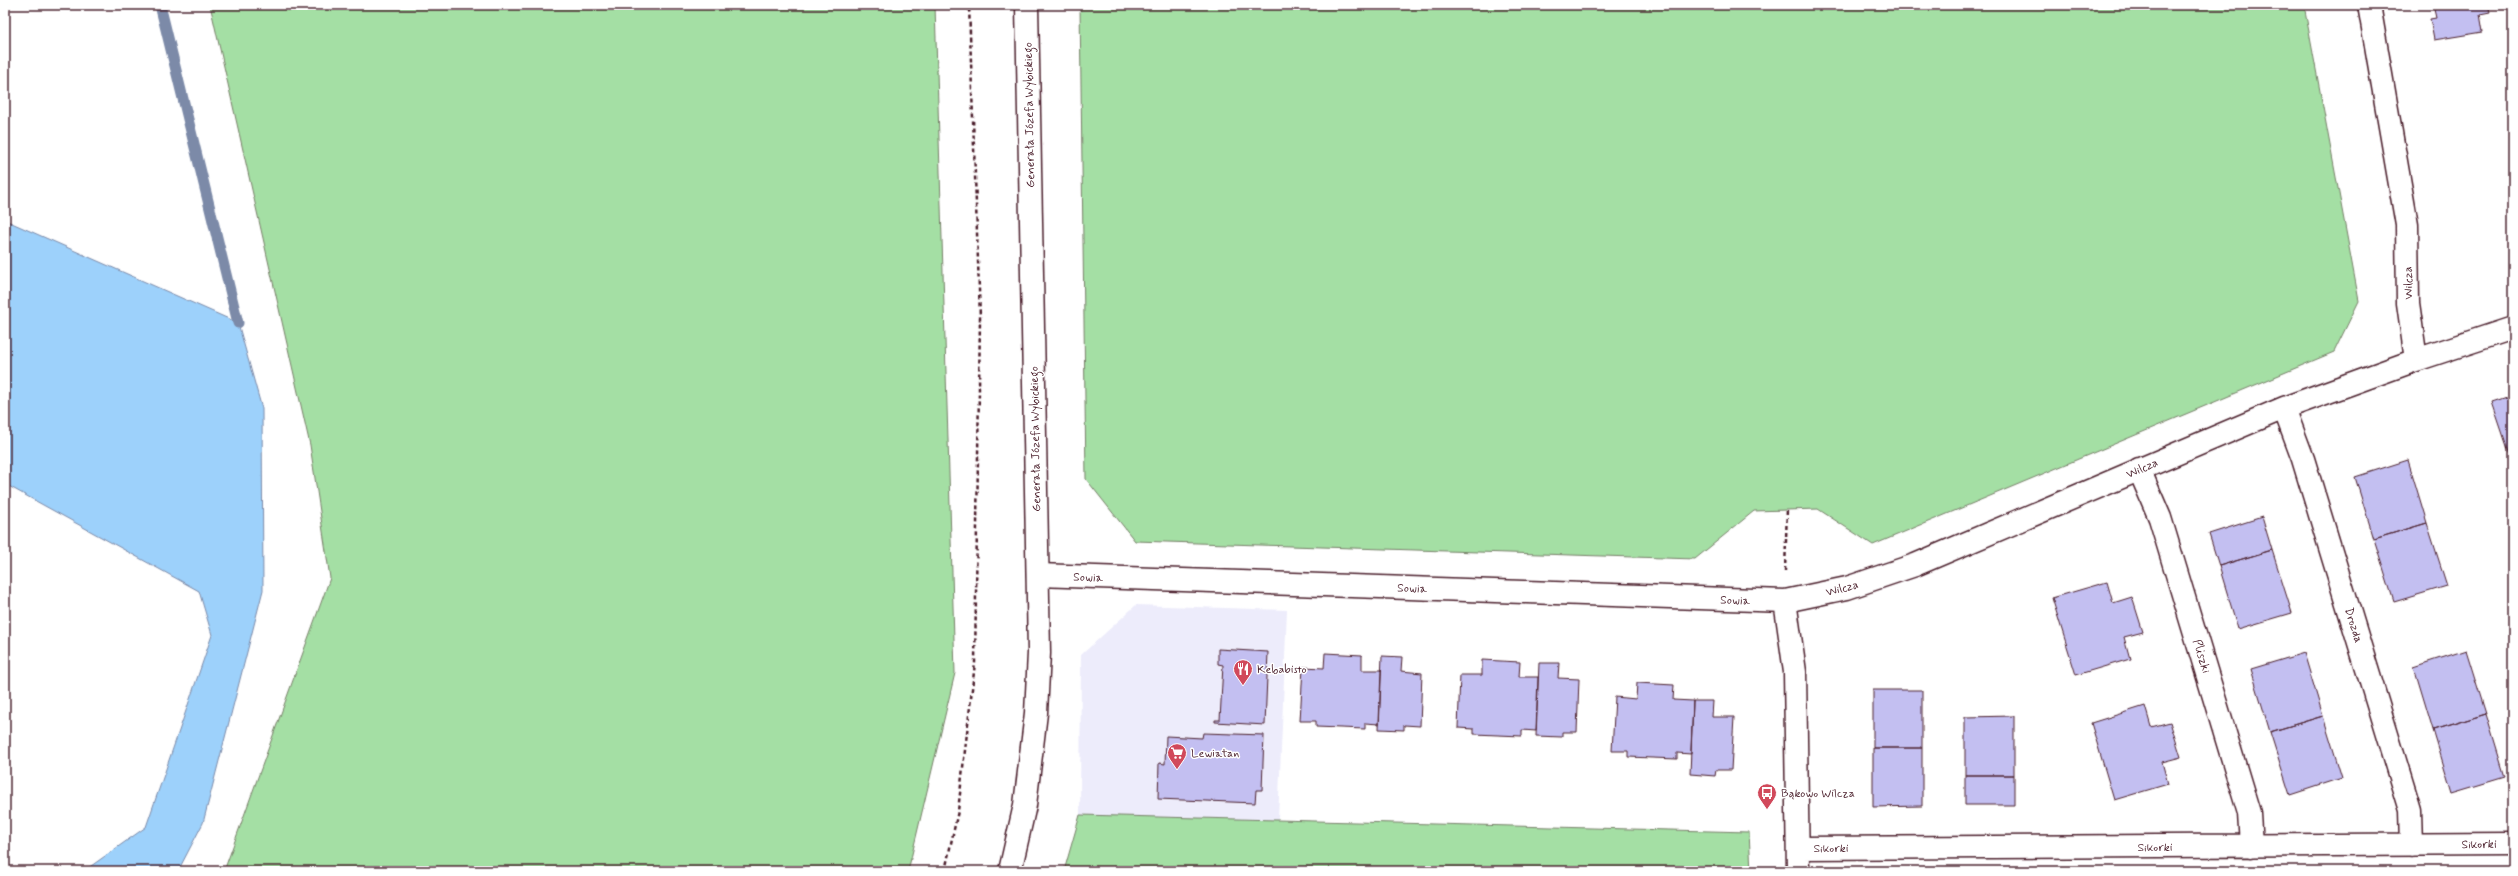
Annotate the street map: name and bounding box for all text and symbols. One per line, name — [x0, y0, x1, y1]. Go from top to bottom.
street label: Generała Józefa Wybickiego — [1021, 42, 1040, 188]
street label: Wilcza — [2401, 266, 2417, 300]
street label: Generała Józefa Wybickiego — [1027, 366, 1046, 512]
street label: Wilcza — [2124, 455, 2161, 483]
street label: Sowia — [1073, 569, 1104, 587]
street label: Wilcza — [1824, 577, 1860, 601]
street label: Sowia — [1397, 580, 1428, 598]
street label: Sowia — [1720, 592, 1751, 610]
street label: Drozda — [2340, 606, 2366, 645]
street label: Pliszki — [2188, 637, 2214, 675]
restaurant icon: Kebabisto — [1232, 658, 1254, 686]
place label: Kebabisto — [1257, 662, 1307, 678]
supermarket icon: Lewiatan — [1166, 742, 1188, 770]
place label: Lewiatan — [1191, 746, 1239, 762]
bus stop icon: Bąkowo Wilcza — [1756, 782, 1778, 810]
place label: Bąkowo Wilcza — [1781, 786, 1855, 802]
street label: Sikorki — [2461, 837, 2497, 853]
street label: Sikorki — [2137, 840, 2173, 856]
street label: Sikorki — [1813, 841, 1849, 857]

